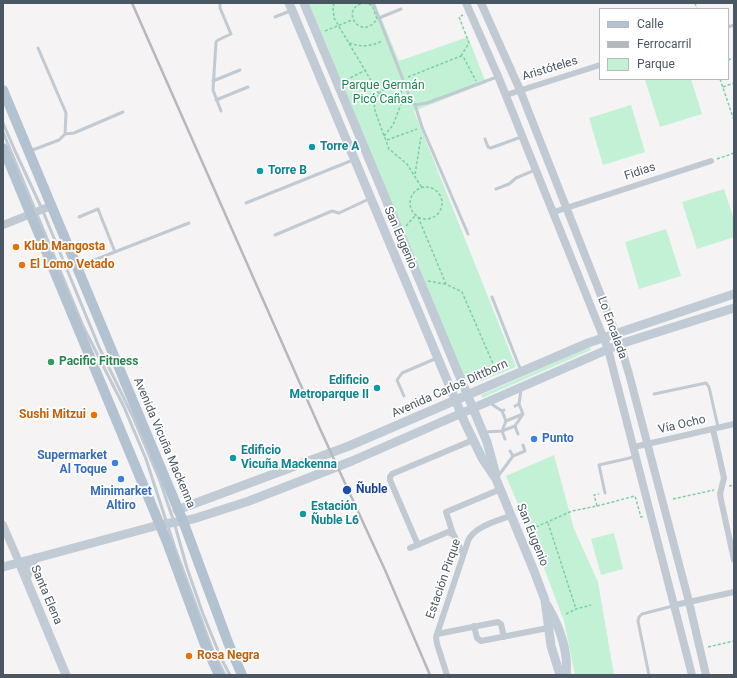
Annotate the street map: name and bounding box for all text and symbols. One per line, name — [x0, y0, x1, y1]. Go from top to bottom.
legend — [599, 8, 729, 80]
text: Calle — [637, 17, 664, 31]
text: Ferrocarril — [637, 37, 692, 51]
street label: Aristóteles — [520, 54, 580, 84]
text: Parque — [637, 57, 675, 71]
park label: Parque Germán Picó Cañas — [341, 79, 425, 107]
place label: Torre A — [320, 140, 359, 154]
marker: Torre A — [307, 142, 317, 152]
street label: Fidias — [623, 160, 657, 184]
place label: Torre B — [268, 164, 307, 178]
marker: Torre B — [255, 166, 265, 176]
street label: San Eugenio — [380, 205, 420, 271]
place label: Klub Mangosta — [24, 240, 105, 254]
marker: Klub Mangosta — [11, 242, 21, 252]
place label: El Lomo Vetado — [30, 258, 114, 272]
marker: El Lomo Vetado — [17, 260, 27, 270]
street label: Lo Encalada — [594, 295, 630, 361]
place label: Pacific Fitness — [59, 355, 138, 369]
marker: Pacific Fitness — [46, 357, 56, 367]
street label: Avenida Carlos Dittborn — [390, 357, 510, 421]
place label: Edificio Metroparque II — [290, 374, 369, 402]
street label: Avenida Vicuña Mackenna — [130, 376, 198, 510]
marker: Edificio Metroparque II — [372, 383, 382, 393]
place label: Sushi Mitzui — [19, 408, 86, 422]
marker: Sushi Mitzui — [89, 410, 99, 420]
street label: Vía Ocho — [657, 413, 707, 437]
place label: Punto — [542, 432, 574, 446]
marker: Punto — [529, 434, 539, 444]
place label: Edificio Vicuña Mackenna — [241, 444, 337, 472]
place label: Supermarket Al Toque — [37, 449, 107, 477]
marker: Edificio Vicuña Mackenna — [228, 453, 238, 463]
marker: Supermarket Al Toque — [110, 458, 120, 468]
marker: Minimarket Altiro — [116, 474, 126, 484]
place label: Ñuble — [356, 483, 388, 497]
marker: Ñuble — [341, 484, 353, 496]
place label: Minimarket Altiro — [90, 485, 152, 513]
place label: Estación Ñuble L6 — [311, 500, 359, 528]
street label: San Eugenio — [513, 502, 551, 568]
marker: Estación Ñuble L6 — [298, 509, 308, 519]
street label: Estación Pirque — [424, 537, 464, 621]
street label: Santa Elena — [27, 563, 65, 627]
place label: Rosa Negra — [197, 649, 259, 663]
marker: Rosa Negra — [184, 651, 194, 661]

